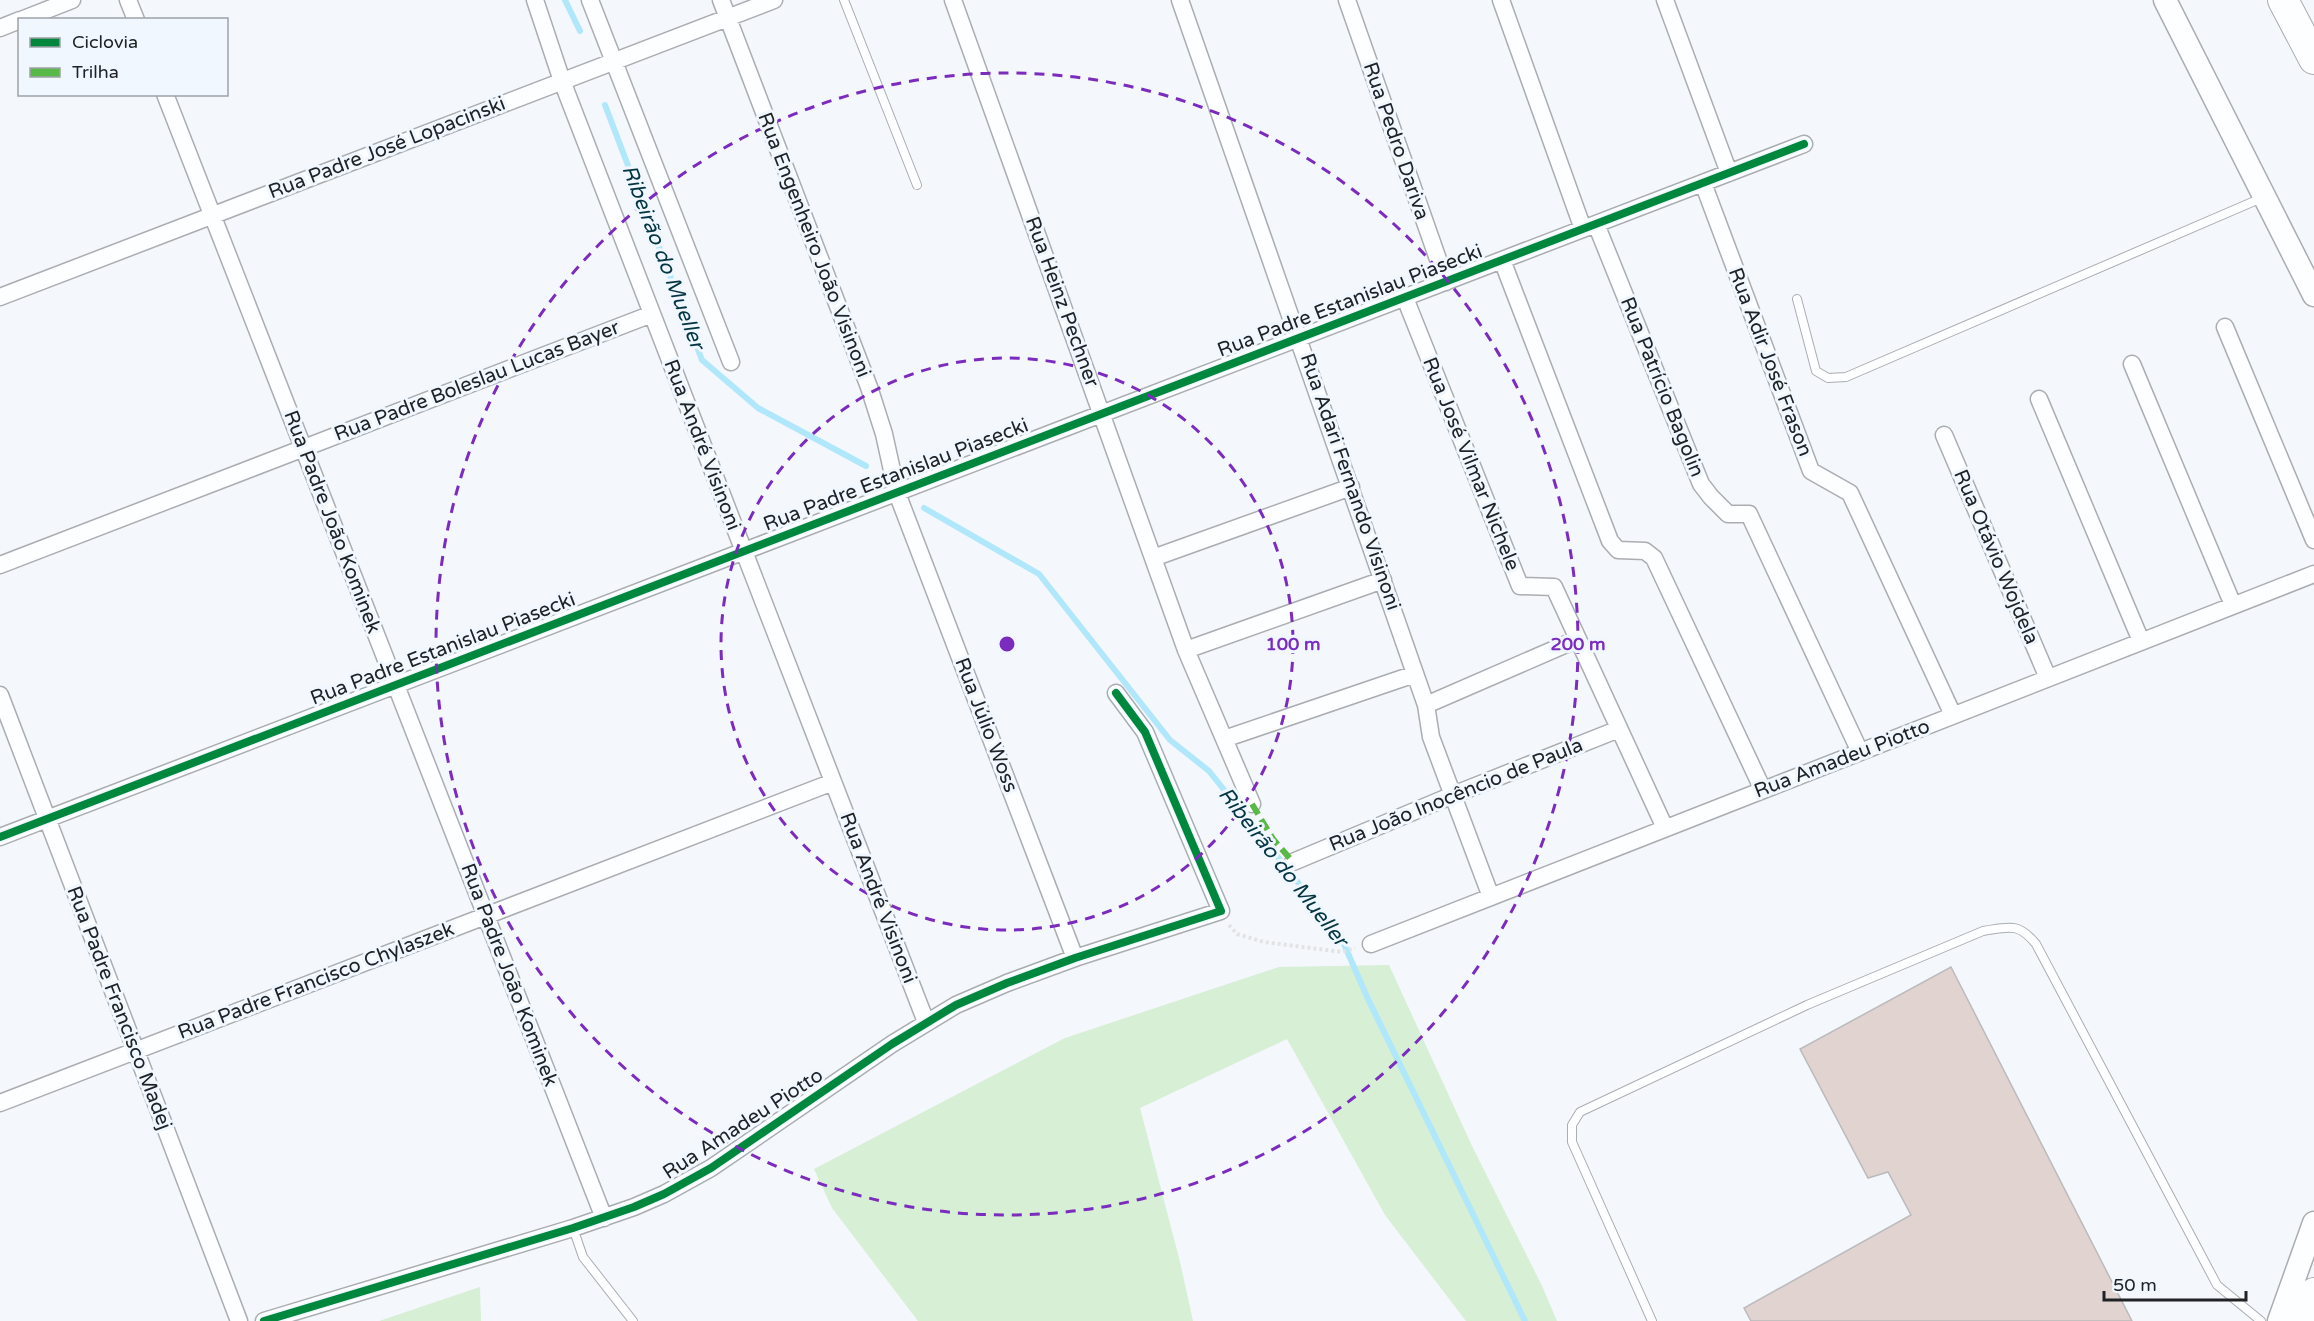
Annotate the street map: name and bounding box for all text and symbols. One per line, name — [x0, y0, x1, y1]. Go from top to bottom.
legend — [18, 18, 228, 96]
text: Ciclovia — [72, 31, 138, 53]
street label: Rua Pedro Dariva — [1358, 59, 1434, 223]
text: Trilha — [72, 61, 119, 83]
street label: Rua Padre José Lopacinski — [265, 92, 509, 204]
street label: Rua Engenheiro João Visinoni — [752, 109, 876, 381]
water label: Ribeirão do Mueller — [616, 161, 711, 355]
street label: Rua Heinz Pechner — [1020, 213, 1104, 391]
street label: Rua Padre Estanislau Piasecki — [1214, 239, 1486, 363]
street label: Rua Adir José Frason — [1723, 264, 1817, 460]
street label: Rua Patrício Bagolin — [1615, 293, 1709, 481]
street label: Rua Padre Boleslau Lucas Bayer — [331, 315, 623, 447]
street label: Rua Adari Fernando Visinoni — [1295, 350, 1405, 614]
street label: Rua José Vilmar Nichele — [1417, 354, 1525, 574]
street label: Rua André Visinoni — [658, 356, 746, 534]
street label: Rua Padre João Kominek — [278, 407, 386, 637]
street label: Rua Padre Estanislau Piasecki — [760, 413, 1032, 537]
street label: Rua Otávio Wojdela — [1948, 466, 2044, 648]
street label: Rua Padre Estanislau Piasecki — [307, 587, 579, 711]
text: 100 m — [1265, 633, 1321, 655]
text: 200 m — [1550, 633, 1606, 655]
centre of rings — [997, 634, 1017, 654]
street label: Rua Júlio Woss — [949, 654, 1023, 796]
street label: Rua Amadeu Piotto — [1751, 714, 1933, 804]
street label: Rua João Inocêncio de Paula — [1326, 733, 1586, 857]
water label: Ribeirão do Mueller — [1213, 782, 1355, 954]
street label: Rua André Visinoni — [834, 809, 922, 987]
street label: Rua Padre João Kominek — [455, 860, 563, 1090]
street label: Rua Padre Francisco Madej — [61, 883, 177, 1133]
street label: Rua Padre Francisco Chylaszek — [174, 917, 458, 1045]
street label: Rua Amadeu Piotto — [658, 1063, 828, 1185]
scale bar — [2104, 1264, 2246, 1302]
text: 50 m — [2113, 1274, 2157, 1296]

